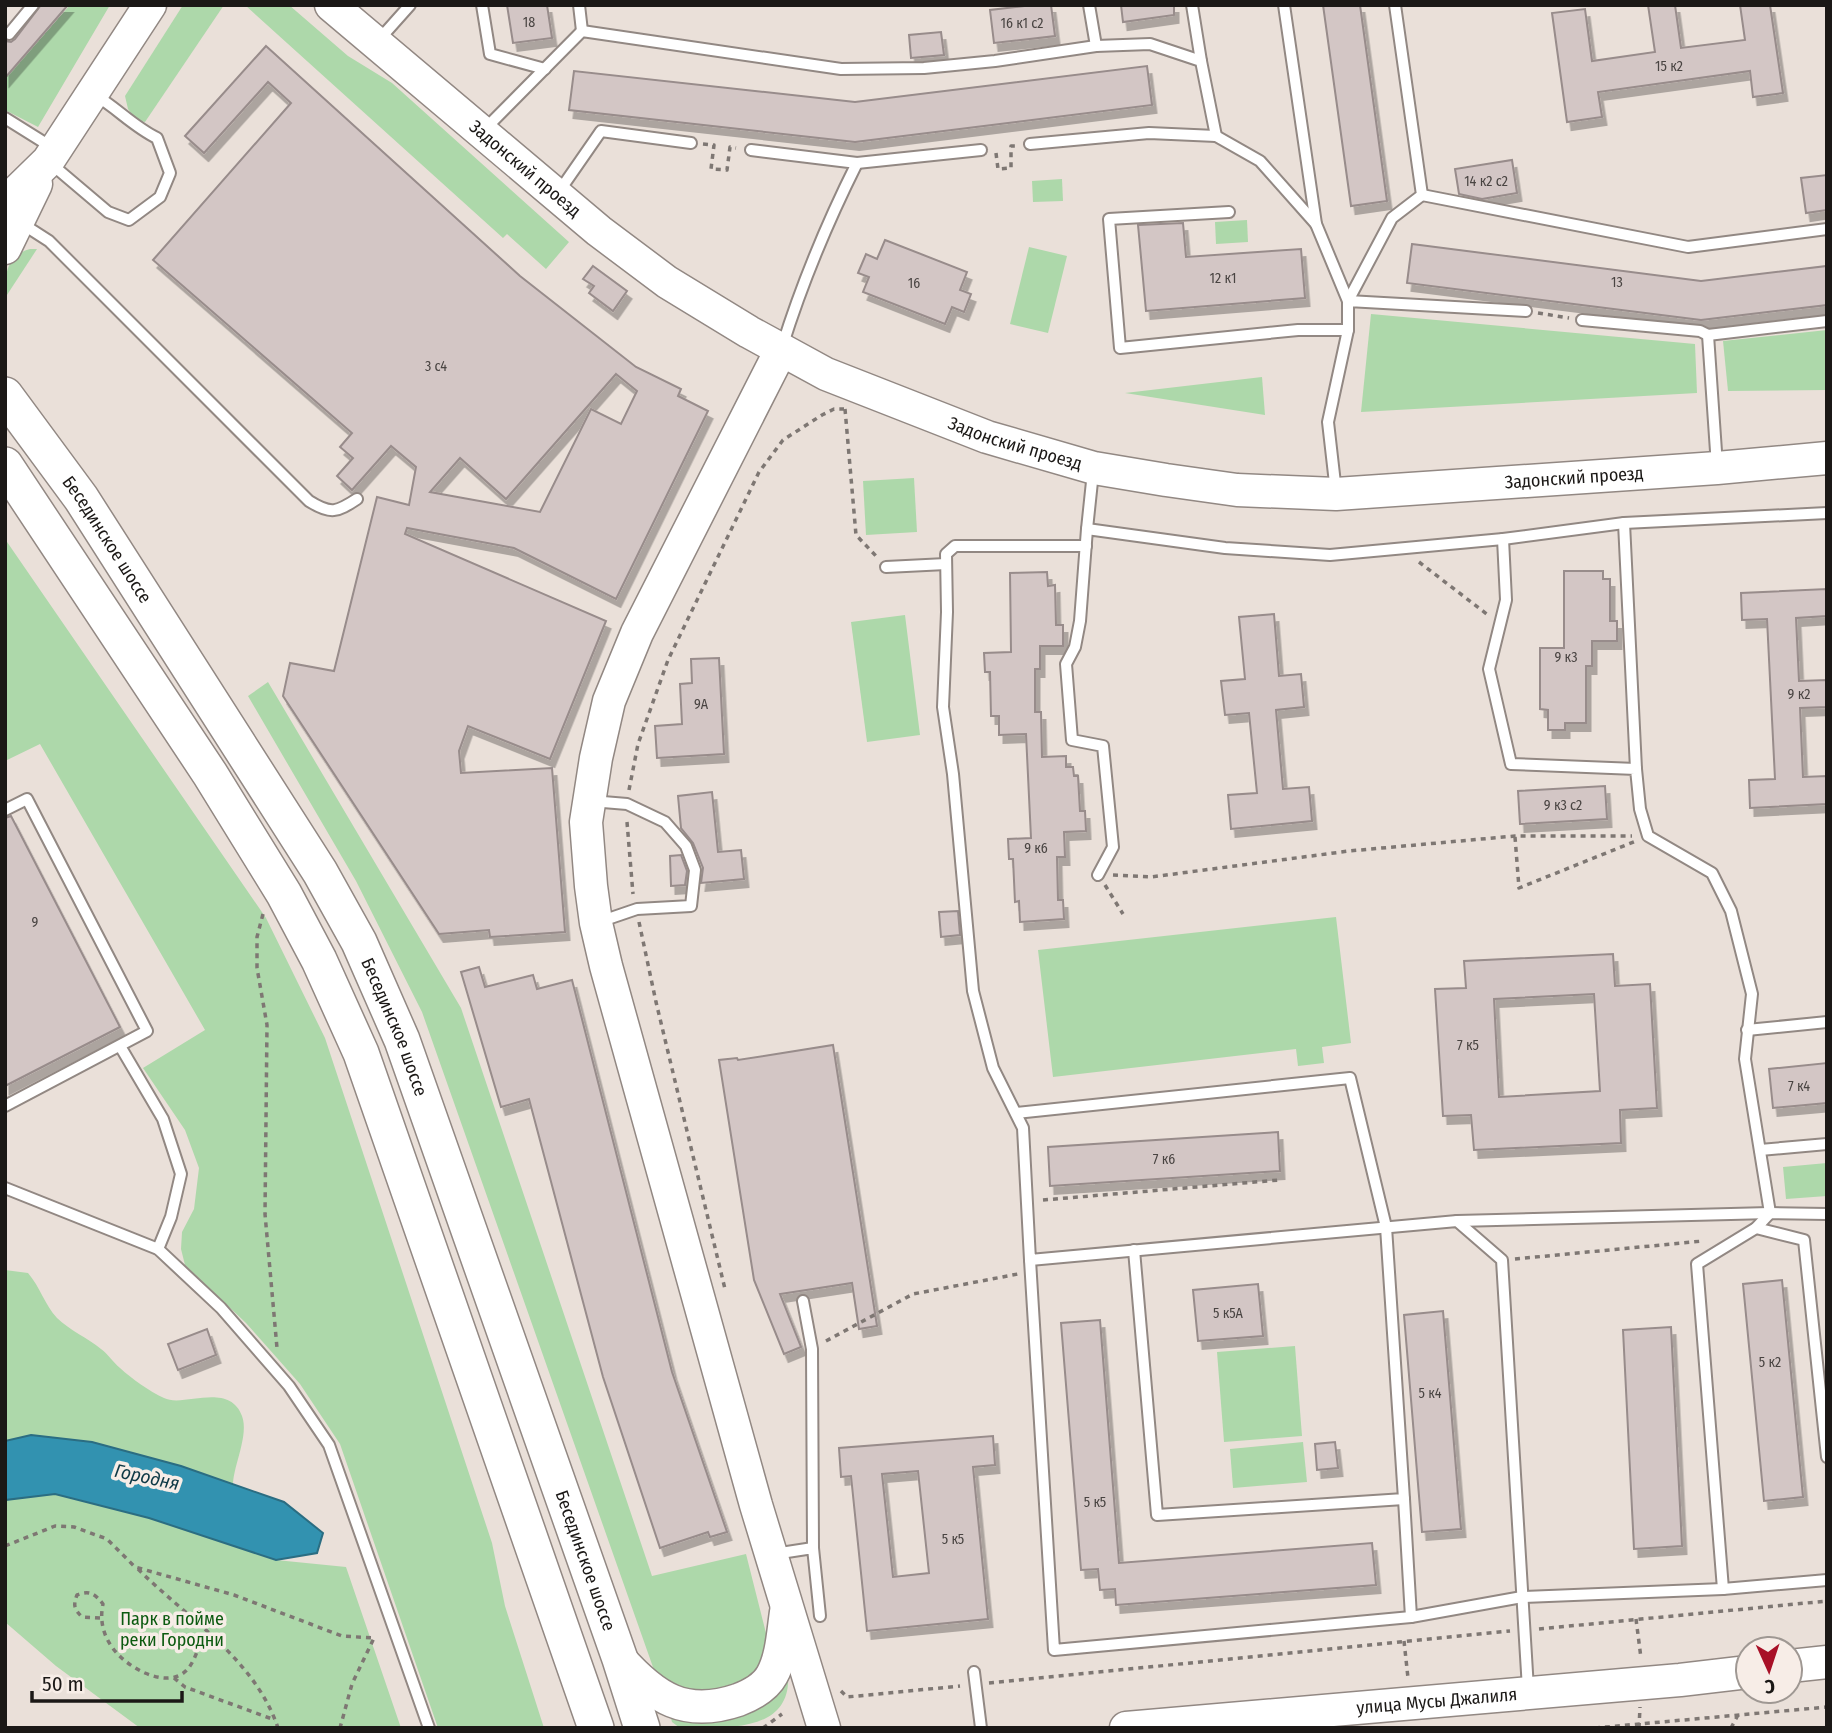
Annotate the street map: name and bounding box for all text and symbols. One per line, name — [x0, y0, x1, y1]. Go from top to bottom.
house number: 18 — [523, 14, 535, 31]
house number: 16 к1 с2 — [1000, 15, 1044, 32]
house number: 15 к2 — [1655, 58, 1683, 75]
street label: Задонский проезд — [465, 115, 585, 222]
house number: 14 к2 с2 — [1464, 173, 1508, 190]
house number: 12 к1 — [1210, 270, 1236, 287]
house number: 13 — [1611, 274, 1623, 291]
house number: 16 — [908, 275, 920, 292]
house number: 3 с4 — [425, 358, 447, 375]
street label: Задонский проезд — [945, 412, 1085, 475]
street label: Задонский проезд — [1504, 462, 1644, 493]
street label: Бесединское шоссе — [57, 472, 156, 607]
house number: 9 к3 — [1555, 649, 1577, 666]
house number: 9 к2 — [1788, 686, 1810, 703]
house number: 9А — [694, 696, 709, 713]
house number: 9 к3 с2 — [1544, 797, 1582, 814]
house number: 9 к6 — [1024, 840, 1048, 857]
house number: 9 — [32, 914, 39, 931]
street label: Бесединское шоссе — [356, 954, 432, 1099]
house number: 7 к5 — [1457, 1037, 1479, 1054]
house number: 7 к4 — [1788, 1078, 1810, 1095]
house number: 7 к6 — [1153, 1151, 1175, 1168]
house number: 5 к5А — [1213, 1305, 1244, 1322]
house number: 5 к2 — [1759, 1354, 1781, 1371]
house number: 5 к4 — [1419, 1385, 1442, 1402]
water label: Городня — [112, 1459, 182, 1495]
street label: Бесединское шоссе — [551, 1487, 620, 1634]
house number: 5 к5 — [1084, 1494, 1106, 1511]
house number: 5 к5 — [942, 1531, 964, 1548]
park label: Парк в пойме реки Городни — [120, 1608, 224, 1651]
north arrow — [1734, 1635, 1804, 1705]
scale bar — [32, 1660, 182, 1704]
text: 50 m — [42, 1671, 84, 1697]
text: С — [1764, 1675, 1775, 1698]
street label: улица Мусы Джалиля — [1356, 1683, 1518, 1719]

